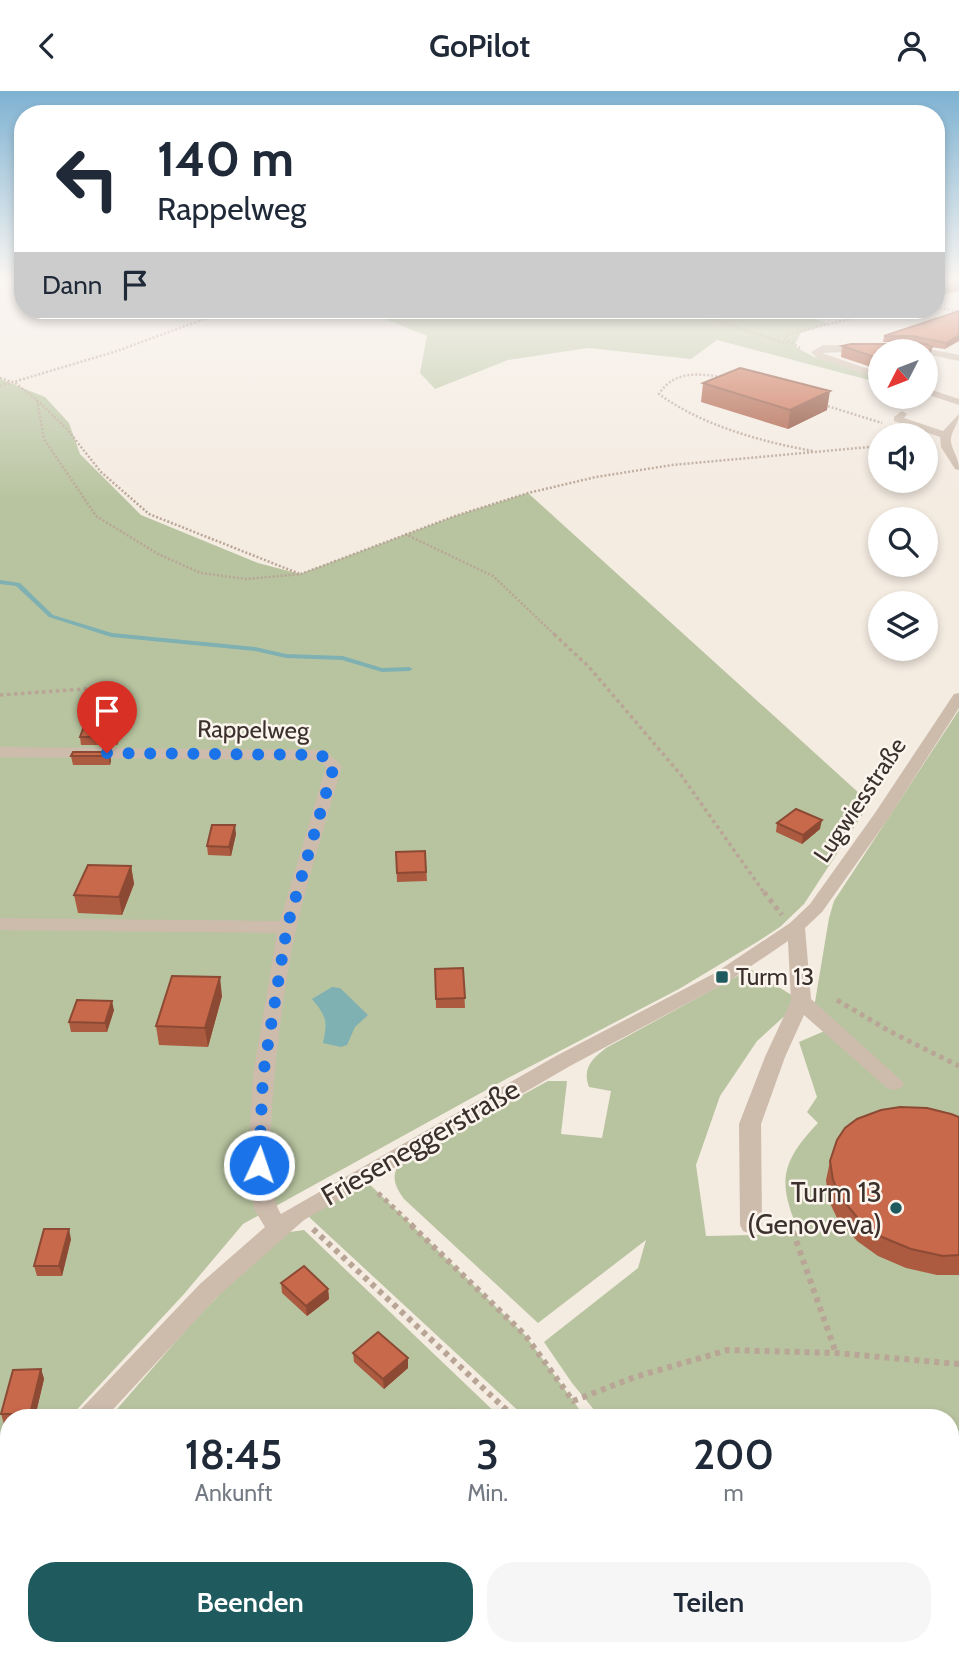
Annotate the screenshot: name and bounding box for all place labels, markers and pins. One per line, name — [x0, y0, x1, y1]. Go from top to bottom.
pin — [77, 681, 137, 753]
place label: Turm 13 — [736, 962, 814, 991]
marker: Turm 13 — [714, 969, 730, 985]
place label: Turm 13 (Genoveva) — [747, 1175, 882, 1241]
marker: Turm 13 (Genoveva) — [888, 1200, 904, 1216]

